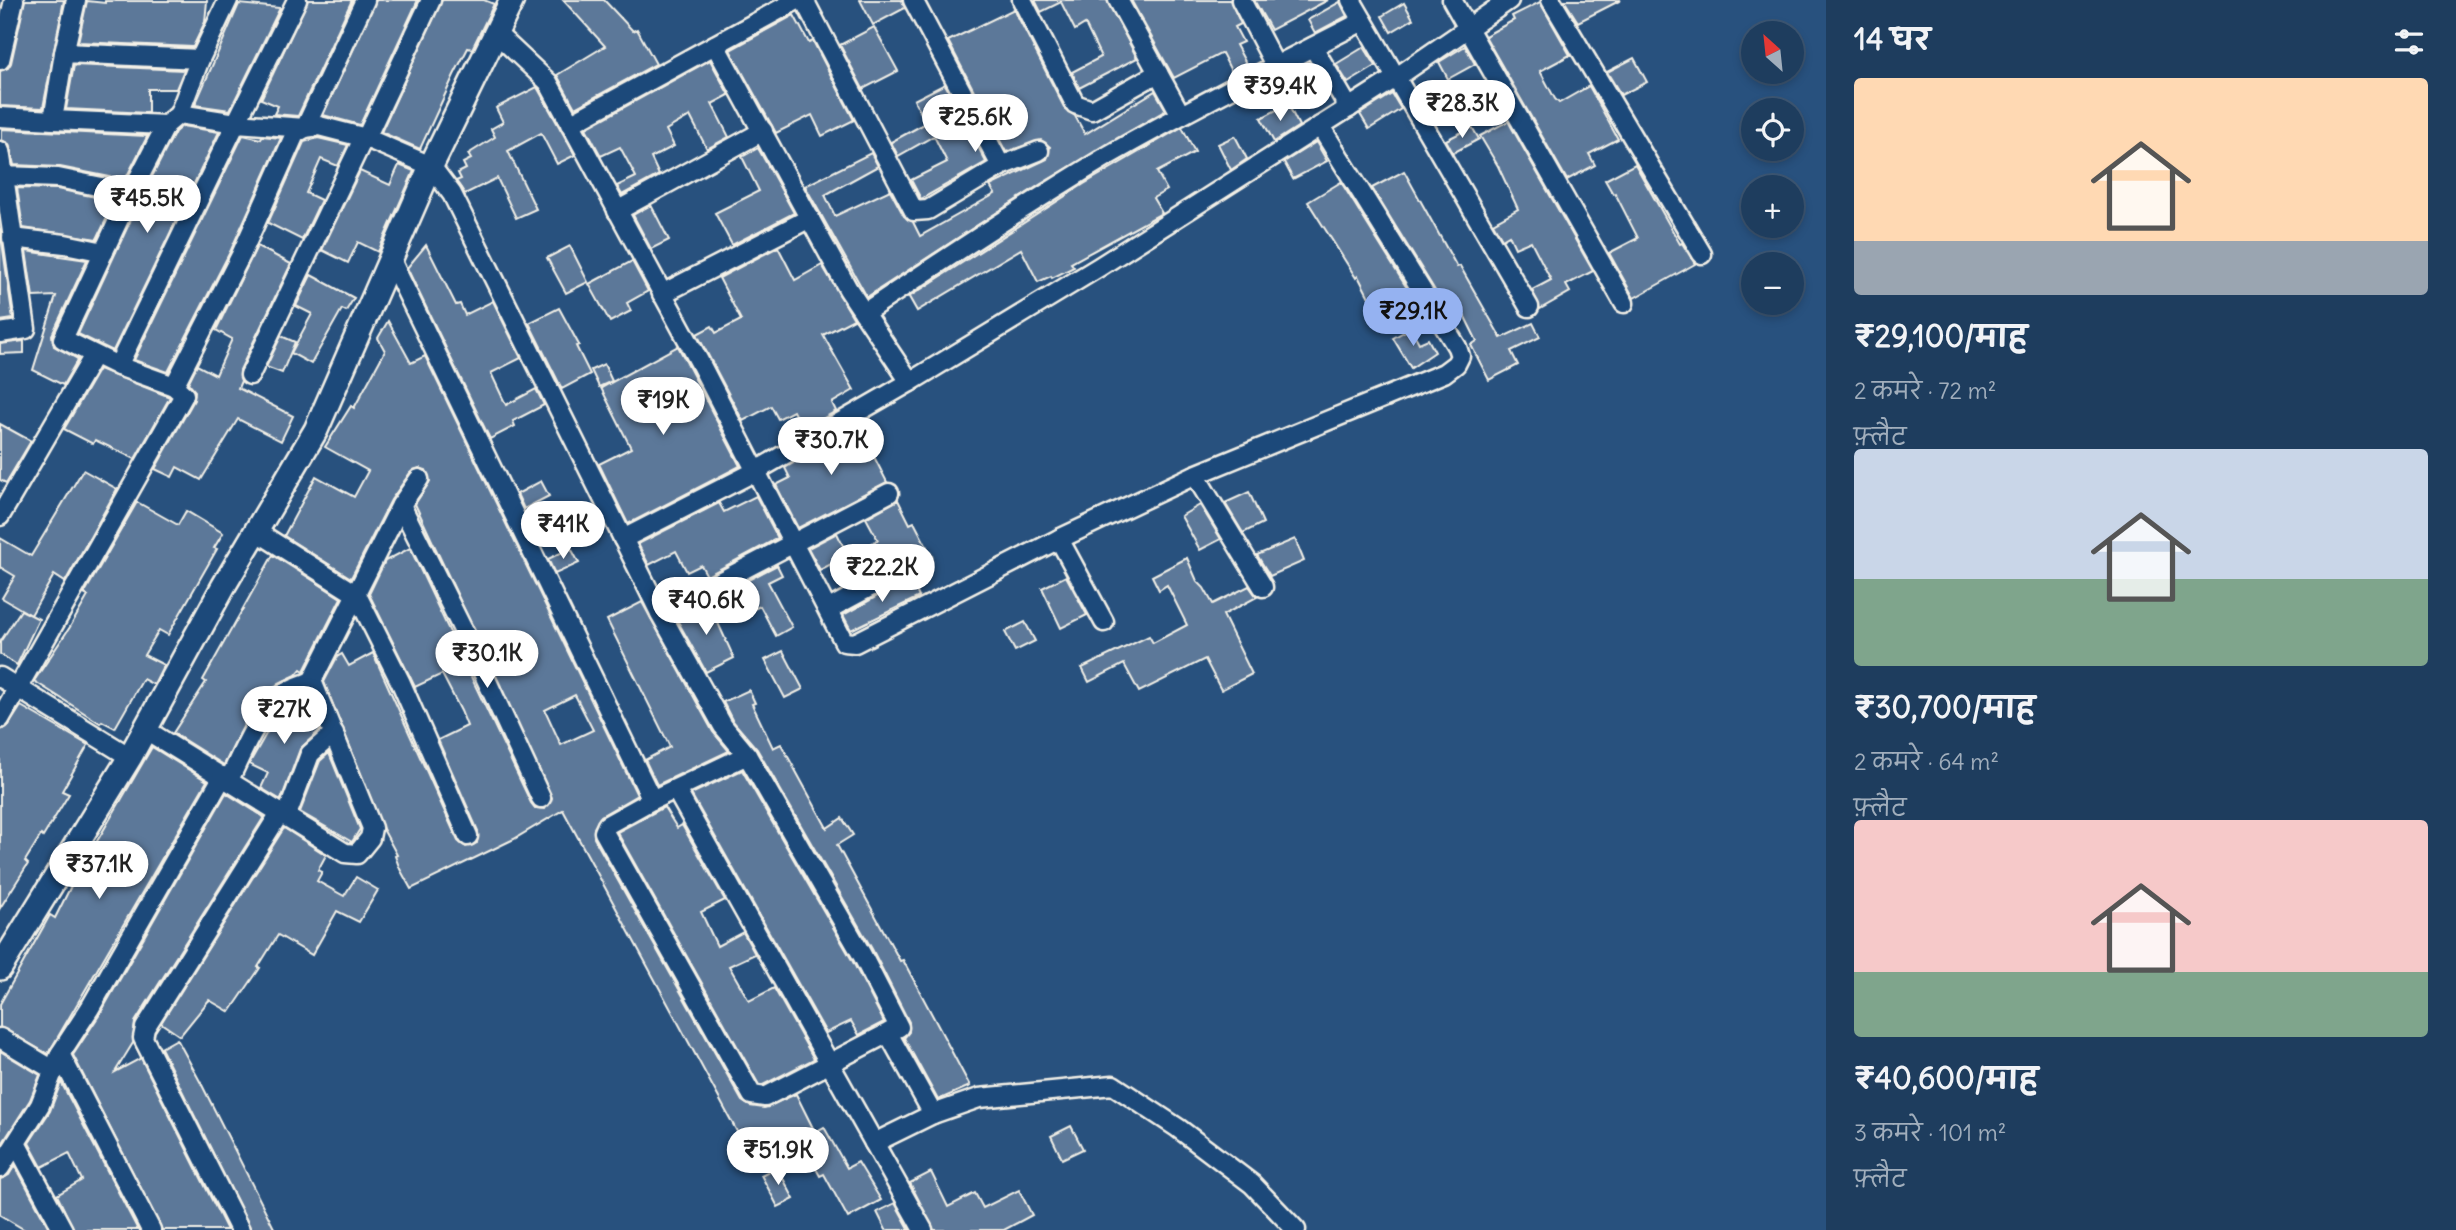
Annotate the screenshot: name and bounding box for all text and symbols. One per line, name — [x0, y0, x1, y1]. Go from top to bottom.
text: 14 घर — [1854, 20, 1930, 58]
north arrow — [1741, 21, 1804, 84]
map controls — [1741, 21, 1804, 315]
icon: filters — [2390, 23, 2428, 61]
pin: ₹39.4K — [1223, 64, 1337, 123]
text: ₹39.4K — [1243, 71, 1317, 100]
pin: ₹28.3K — [1405, 80, 1519, 140]
text: ₹28.3K — [1425, 88, 1499, 117]
pin: ₹25.6K — [918, 94, 1032, 154]
button: locate — [1741, 98, 1804, 161]
text: ₹25.6K — [938, 102, 1012, 131]
icon: home — [2078, 123, 2204, 249]
button: + — [1741, 175, 1804, 238]
pin: ₹45.5K — [90, 176, 204, 235]
text: ₹45.5K — [110, 183, 184, 212]
button: − — [1741, 252, 1804, 315]
pin: ₹29.1K — [1356, 288, 1470, 348]
text: ₹29.1K — [1379, 296, 1447, 325]
text: ₹29,100/माह — [1854, 317, 2027, 355]
text: 2 कमरे · 72 m² — [1854, 376, 1996, 405]
pin: ₹19K — [622, 378, 704, 437]
text: ₹19K — [637, 385, 689, 414]
pin: ₹30.7K — [774, 418, 888, 477]
text: फ़्लैट — [1854, 422, 1906, 451]
text: ₹30.7K — [794, 425, 868, 454]
icon: home — [2078, 494, 2204, 620]
pin: ₹41K — [522, 502, 604, 561]
text: ₹41K — [537, 509, 589, 538]
pin: ₹22.2K — [825, 544, 939, 604]
text: ₹22.2K — [846, 552, 918, 581]
pin: ₹40.6K — [649, 578, 763, 637]
text: ₹40.6K — [668, 585, 744, 614]
pin: ₹30.1K — [430, 630, 544, 690]
text: ₹30.1K — [451, 638, 523, 667]
pin: ₹27K — [243, 686, 325, 746]
text: ₹30,700/माह — [1854, 688, 2035, 726]
text: ₹27K — [257, 694, 311, 723]
text: 2 कमरे · 64 m² — [1854, 747, 1999, 776]
text: फ़्लैट — [1854, 793, 1906, 822]
pin: ₹37.1K — [42, 842, 156, 901]
text: ₹37.1K — [65, 849, 133, 878]
icon: home — [2078, 865, 2204, 991]
text: ₹40,600/माह — [1854, 1059, 2038, 1097]
text: 3 कमरे · 101 m² — [1854, 1118, 2006, 1147]
pin: ₹51.9K — [721, 1128, 835, 1187]
text: ₹51.9K — [743, 1135, 813, 1164]
text: फ़्लैट — [1854, 1164, 1906, 1193]

